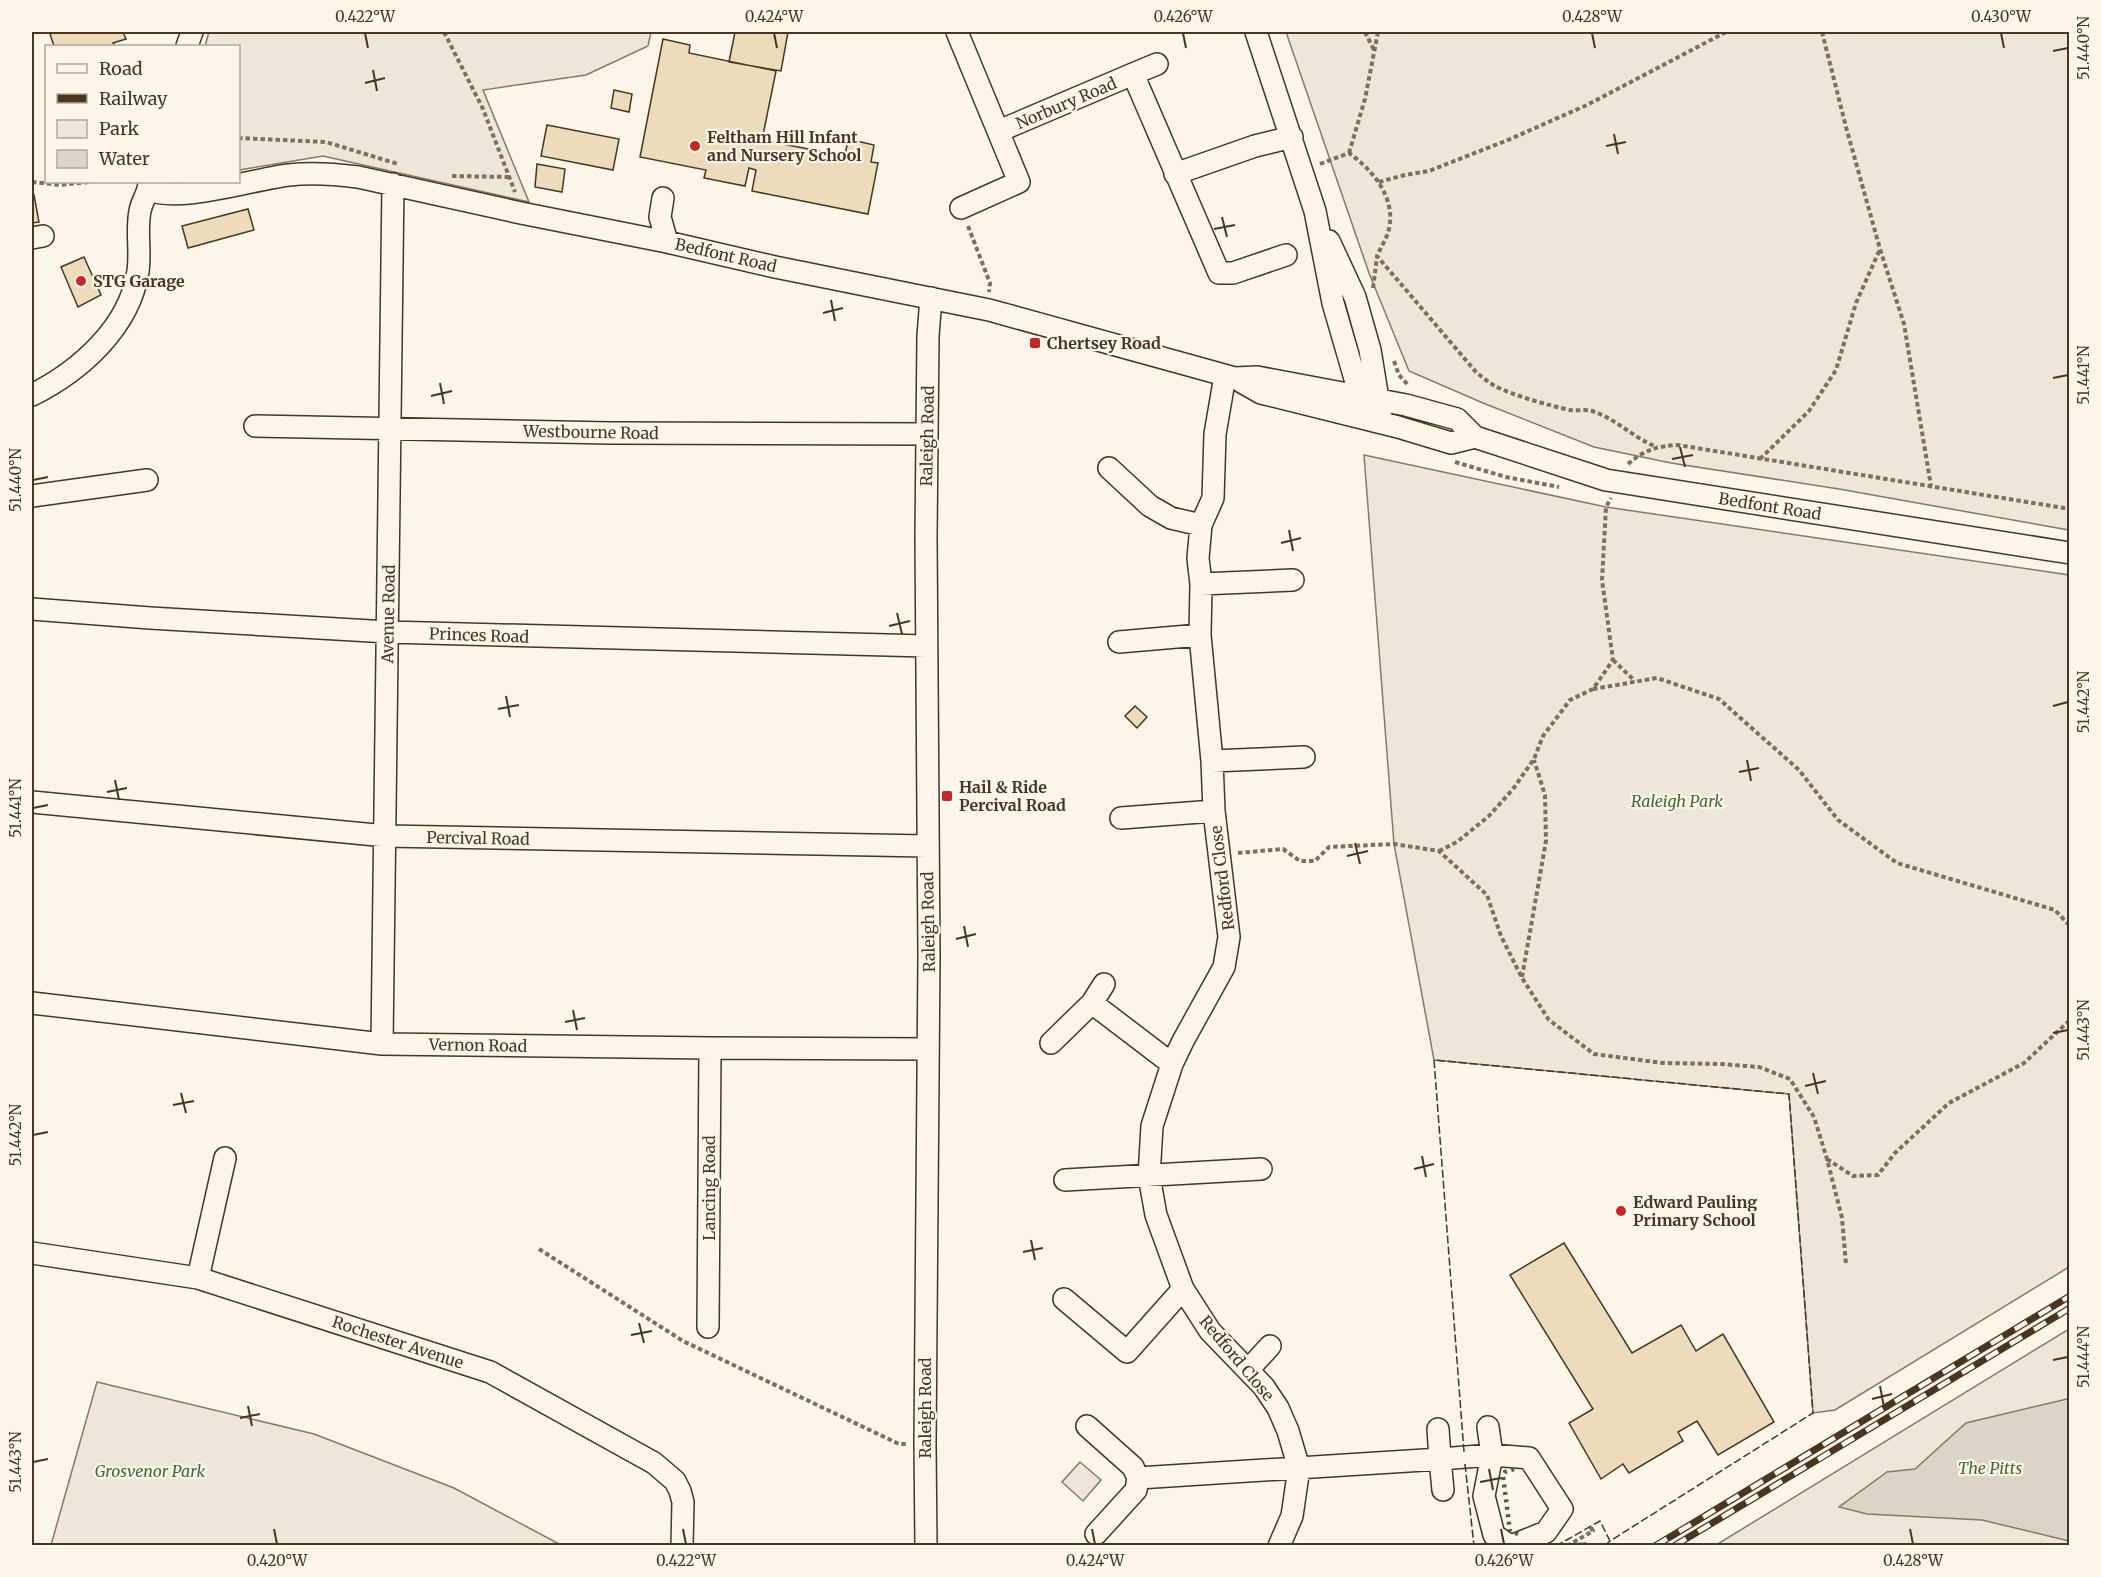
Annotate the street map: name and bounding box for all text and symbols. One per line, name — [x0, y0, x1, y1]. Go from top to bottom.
text: 0.422°W — [335, 7, 396, 26]
text: 0.424°W — [745, 7, 804, 26]
text: 0.426°W — [1153, 7, 1214, 26]
text: 0.428°W — [1562, 7, 1623, 26]
text: 0.430°W — [1971, 7, 2032, 26]
text: 51.440°N — [2074, 16, 2093, 80]
legend — [45, 45, 240, 183]
text: Road — [99, 57, 143, 80]
street label: Norbury Road — [1013, 73, 1120, 133]
text: Railway — [99, 87, 168, 110]
text: Park — [99, 117, 140, 140]
place label: Feltham Hill Infant and Nursery School — [707, 127, 861, 165]
marker: Feltham Hill Infant and Nursery School — [688, 139, 702, 153]
text: Water — [98, 147, 150, 170]
street label: Bedfont Road — [673, 234, 779, 276]
place label: STG Garage — [93, 271, 185, 291]
marker: STG Garage — [74, 274, 88, 288]
place label: Chertsey Road — [1047, 333, 1161, 353]
marker: Chertsey Road — [1028, 336, 1042, 350]
text: 51.441°N — [2074, 345, 2093, 405]
street label: Raleigh Road — [916, 385, 938, 487]
street label: Westbourne Road — [522, 421, 659, 443]
text: 51.440°N — [6, 448, 25, 512]
street label: Bedfont Road — [1717, 488, 1823, 524]
street label: Avenue Road — [377, 564, 399, 665]
street label: Princes Road — [429, 623, 530, 647]
text: 51.442°N — [2074, 670, 2093, 733]
place label: Hail & Ride Percival Road — [959, 777, 1066, 815]
text: 51.441°N — [6, 778, 25, 838]
marker: Hail & Ride Percival Road — [940, 789, 954, 803]
park label: Raleigh Park — [1631, 791, 1723, 811]
street label: Redford Close — [1206, 824, 1238, 932]
street label: Percival Road — [426, 827, 530, 849]
street label: Raleigh Road — [917, 871, 939, 973]
text: 51.443°N — [2074, 999, 2093, 1061]
street label: Vernon Road — [428, 1034, 528, 1056]
text: 51.442°N — [6, 1103, 25, 1166]
street label: Lancing Road — [699, 1135, 719, 1241]
place label: Edward Pauling Primary School — [1633, 1192, 1757, 1230]
marker: Edward Pauling Primary School — [1614, 1204, 1628, 1218]
street label: Rochester Avenue — [330, 1311, 466, 1373]
street label: Redford Close — [1195, 1311, 1279, 1405]
text: 51.444°N — [2074, 1326, 2093, 1388]
street label: Raleigh Road — [915, 1357, 935, 1458]
text: 51.443°N — [6, 1431, 25, 1493]
park label: The Pitts — [1958, 1458, 2022, 1478]
park label: Grosvenor Park — [95, 1461, 205, 1481]
text: 0.420°W — [247, 1551, 308, 1570]
text: 0.422°W — [656, 1551, 717, 1570]
text: 0.424°W — [1066, 1551, 1125, 1570]
text: 0.426°W — [1474, 1551, 1535, 1570]
text: 0.428°W — [1883, 1551, 1944, 1570]

